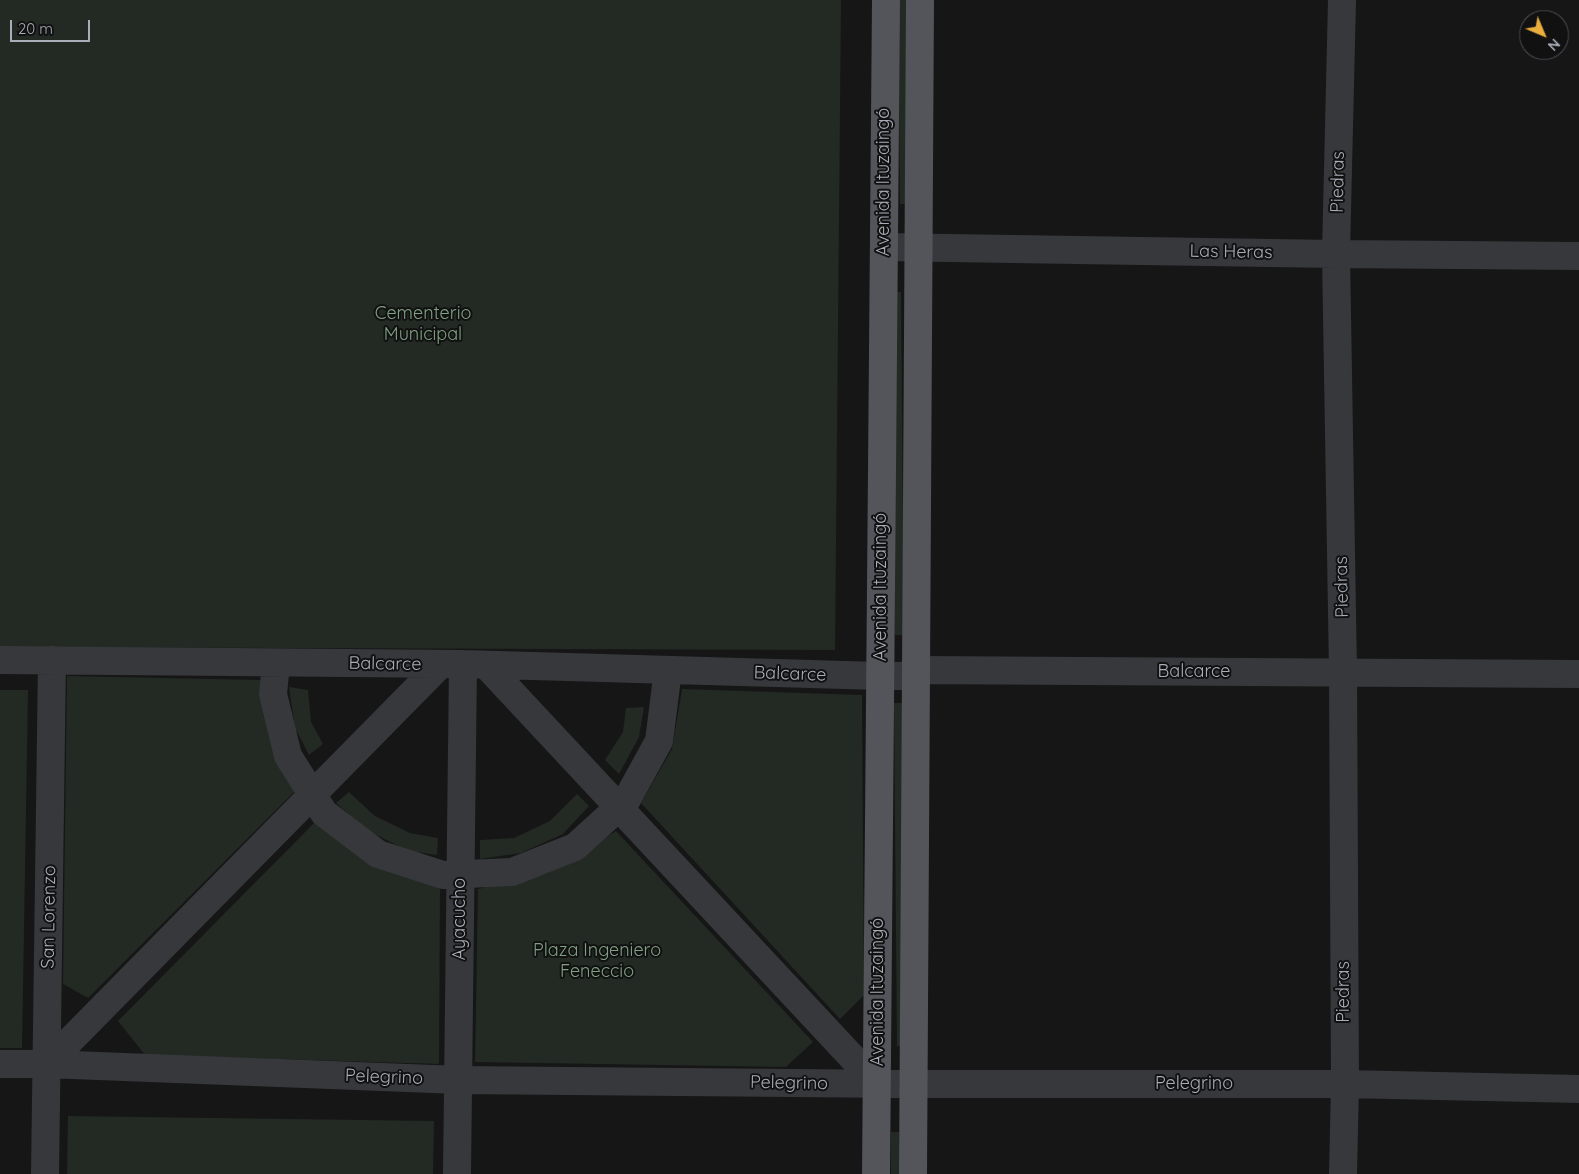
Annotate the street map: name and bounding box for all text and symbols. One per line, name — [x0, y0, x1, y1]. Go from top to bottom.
scale bar — [12, 10, 92, 42]
north arrow — [1519, 10, 1569, 60]
text: 20 m — [18, 19, 53, 38]
text: N — [1544, 35, 1564, 55]
street label: Avenida Ituzaingó — [873, 108, 895, 256]
street label: Piedras — [1327, 151, 1349, 213]
street label: Las Heras — [1189, 240, 1273, 264]
park label: Cementerio Municipal — [375, 303, 471, 346]
street label: Avenida Ituzaingó — [870, 513, 892, 661]
street label: Piedras — [1331, 556, 1353, 618]
street label: Balcarce — [348, 653, 422, 675]
street label: Balcarce — [1158, 661, 1230, 683]
street label: Balcarce — [753, 662, 827, 686]
street label: San Lorenzo — [37, 865, 61, 969]
street label: Ayacucho — [449, 878, 471, 960]
street label: Avenida Ituzaingó — [867, 918, 889, 1066]
park label: Plaza Ingeniero Feneccio — [533, 940, 661, 982]
street label: Piedras — [1333, 961, 1355, 1023]
street label: Pelegrino — [345, 1065, 423, 1089]
street label: Pelegrino — [750, 1072, 828, 1094]
street label: Pelegrino — [1155, 1073, 1233, 1095]

